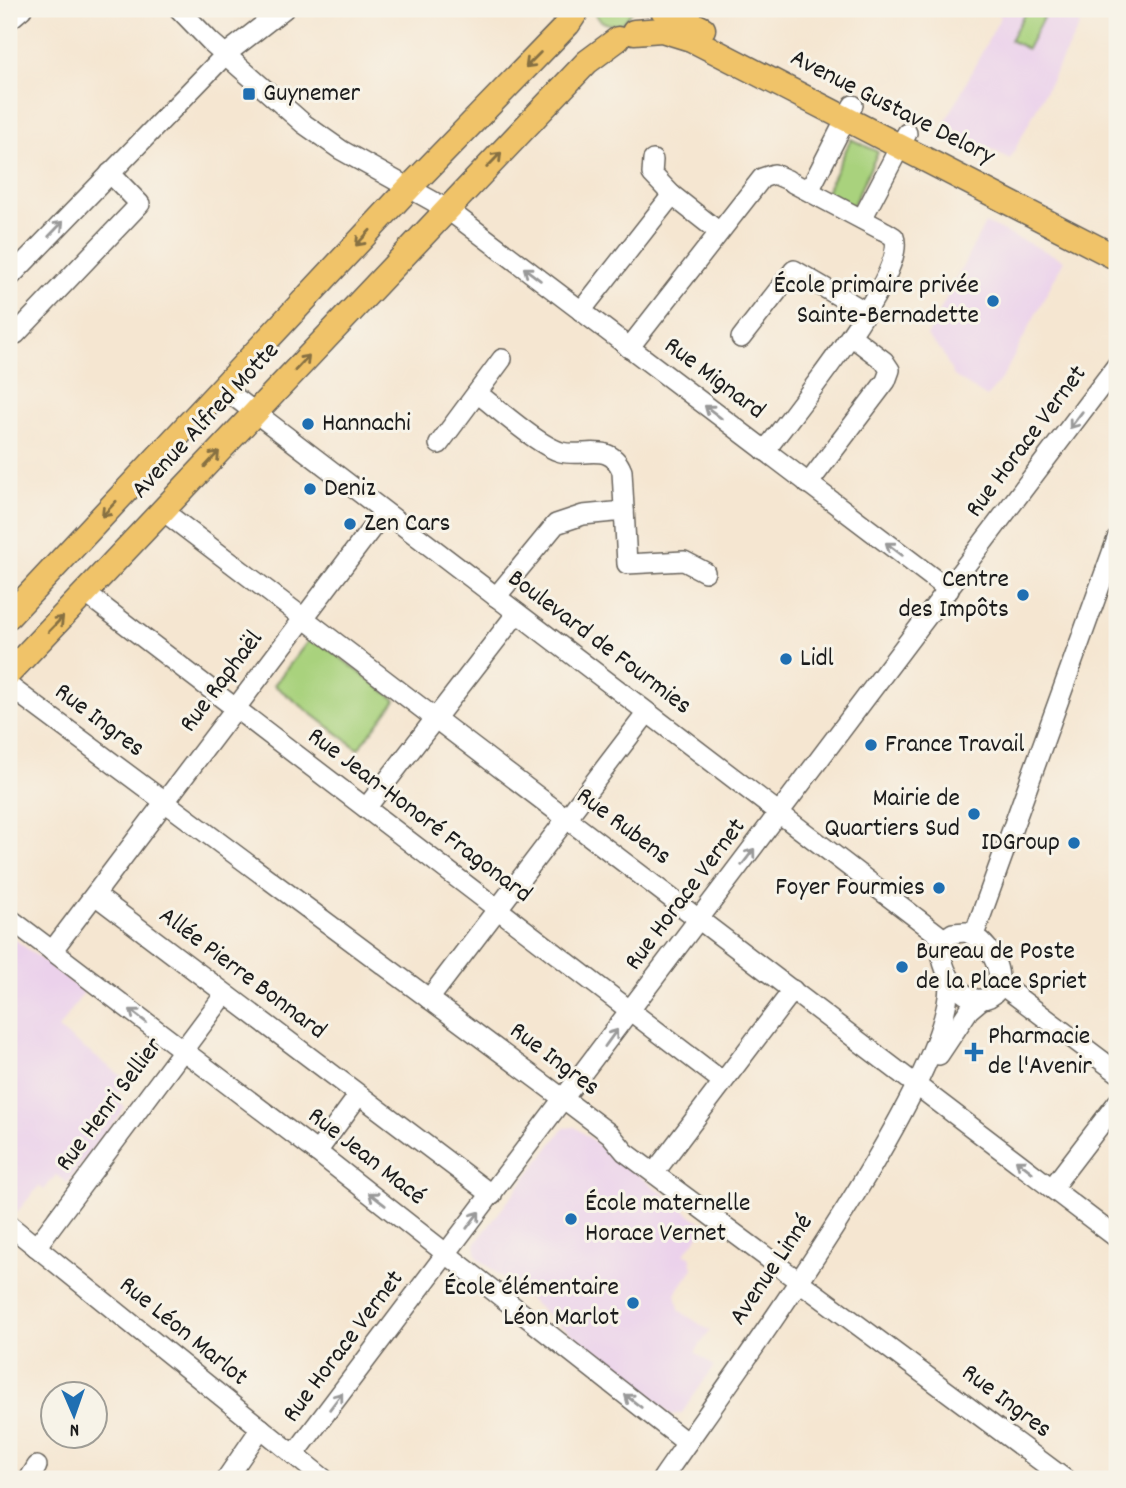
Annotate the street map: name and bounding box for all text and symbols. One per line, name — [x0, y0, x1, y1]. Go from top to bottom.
street label: Avenue Gustave Delory — [783, 40, 1001, 176]
one-way arrow — [525, 51, 542, 68]
place label: Guynemer — [263, 76, 361, 113]
marker: Guynemer — [241, 86, 257, 102]
one-way arrow — [485, 151, 502, 168]
one-way arrow — [48, 221, 65, 238]
one-way arrow — [355, 228, 372, 246]
one-way arrow — [523, 267, 542, 281]
place label: École primaire privée Sainte-Bernadette — [773, 268, 979, 335]
marker: École primaire privée Sainte-Bernadette — [985, 293, 1001, 309]
street label: Rue Mignard — [655, 329, 773, 429]
street label: Avenue Alfred Motte — [123, 334, 289, 508]
one-way arrow — [293, 355, 310, 372]
street label: Rue Horace Vernet — [957, 358, 1097, 526]
one-way arrow — [704, 404, 723, 419]
place label: Hannachi — [322, 406, 411, 443]
one-way arrow — [1069, 410, 1084, 429]
marker: Hannachi — [300, 416, 316, 432]
one-way arrow — [204, 451, 221, 468]
place label: Deniz — [324, 471, 376, 508]
marker: Deniz — [302, 481, 318, 497]
one-way arrow — [101, 500, 118, 517]
place label: Zen Cars — [364, 506, 451, 543]
marker: Zen Cars — [342, 516, 358, 532]
one-way arrow — [885, 542, 904, 557]
street label: Boulevard de Fourmies — [499, 561, 699, 725]
place label: Centre des Impôts — [898, 562, 1009, 629]
marker: Centre des Impôts — [1015, 587, 1031, 603]
one-way arrow — [47, 616, 64, 633]
street label: Rue Raphaël — [171, 623, 273, 741]
place label: Lidl — [800, 641, 834, 678]
marker: Lidl — [778, 651, 794, 667]
street label: Rue Ingres — [46, 675, 152, 767]
street label: Rue Jean-Honoré Fragonard — [299, 719, 539, 913]
place label: France Travail — [885, 727, 1025, 764]
marker: France Travail — [863, 737, 879, 753]
street label: Rue Rubens — [568, 779, 678, 875]
place label: Mairie de Quartiers Sud — [825, 781, 960, 848]
marker: Mairie de Quartiers Sud — [966, 806, 982, 822]
street label: Rue Horace Vernet — [616, 811, 756, 979]
place label: IDGroup — [981, 825, 1060, 862]
marker: IDGroup — [1066, 835, 1082, 851]
one-way arrow — [740, 848, 755, 867]
place label: Foyer Fourmies — [775, 870, 925, 907]
marker: Foyer Fourmies — [931, 880, 947, 896]
street label: Allée Pierre Bonnard — [150, 898, 334, 1050]
place label: Bureau de Poste de la Place Spriet — [916, 934, 1087, 1001]
marker: Bureau de Poste de la Place Spriet — [894, 959, 910, 975]
one-way arrow — [129, 1009, 148, 1024]
street label: Rue Ingres — [501, 1014, 607, 1106]
place label: Pharmacie de l'Avenir — [988, 1019, 1092, 1086]
one-way arrow — [603, 1029, 618, 1048]
street label: Rue Henri Sellier — [47, 1030, 173, 1180]
marker: Pharmacie de l'Avenir — [966, 1044, 982, 1060]
street label: Rue Jean Macé — [299, 1099, 433, 1215]
one-way arrow — [1015, 1159, 1034, 1174]
place label: École maternelle Horace Vernet — [585, 1186, 750, 1253]
one-way arrow — [369, 1192, 387, 1207]
street label: Avenue Linné — [721, 1207, 823, 1333]
one-way arrow — [466, 1211, 481, 1230]
marker: École maternelle Horace Vernet — [563, 1211, 579, 1227]
street label: Rue Horace Vernet — [274, 1263, 414, 1431]
street label: Rue Léon Marlot — [110, 1268, 256, 1396]
place label: École élémentaire Léon Marlot — [444, 1270, 619, 1337]
marker: École élémentaire Léon Marlot — [625, 1295, 641, 1311]
street label: Rue Ingres — [953, 1356, 1059, 1448]
north arrow — [38, 1380, 108, 1450]
one-way arrow — [328, 1392, 343, 1411]
one-way arrow — [624, 1393, 643, 1408]
text: N — [69, 1415, 80, 1442]

